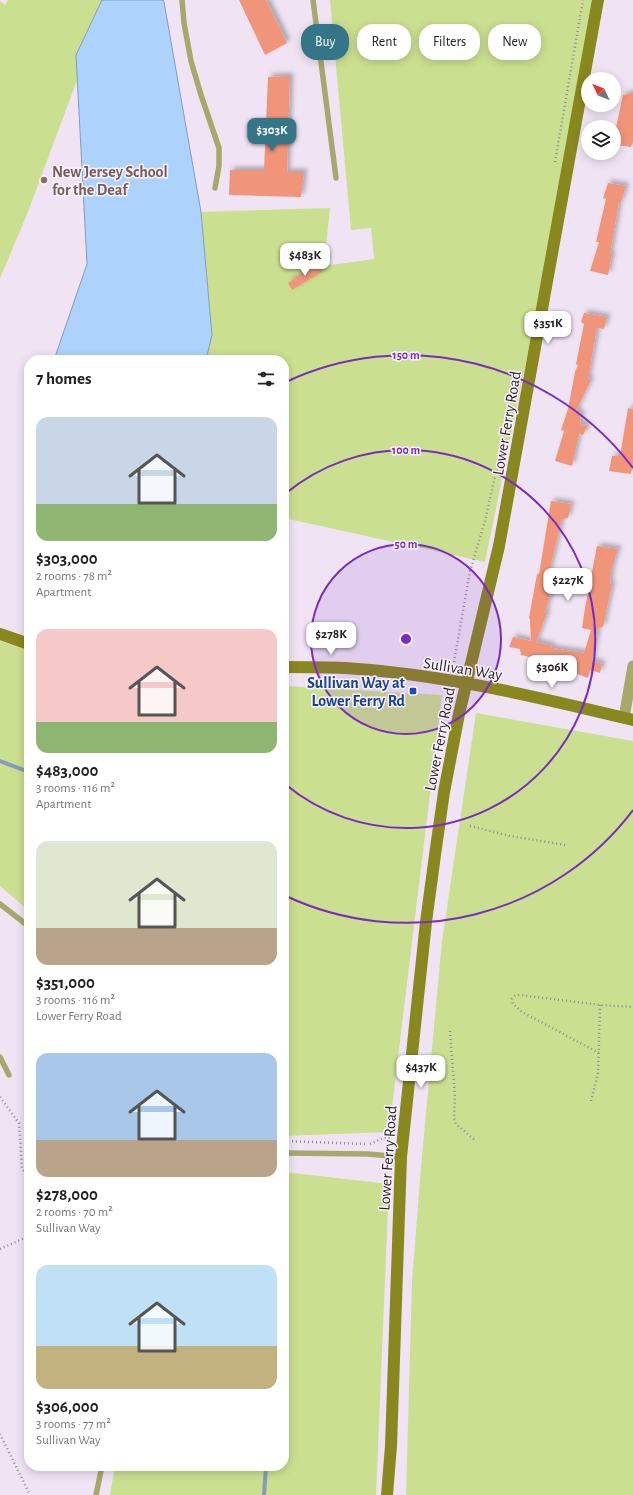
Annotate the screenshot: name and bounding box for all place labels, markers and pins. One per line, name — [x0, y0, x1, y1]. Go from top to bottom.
pin: $303K — [244, 118, 300, 152]
place label: New Jersey School for the Deaf — [52, 164, 168, 198]
marker: New Jersey School for the Deaf — [39, 175, 49, 185]
pin: $483K — [277, 243, 333, 277]
pin: $351K — [520, 311, 576, 345]
pin: $227K — [540, 568, 596, 602]
pin: $278K — [303, 622, 359, 656]
centre of rings — [399, 632, 413, 646]
pin: $306K — [524, 655, 580, 689]
place label: Sullivan Way at Lower Ferry Rd — [307, 675, 406, 710]
marker: Sullivan Way at Lower Ferry Rd — [408, 686, 418, 696]
pin: $437K — [393, 1055, 449, 1089]

